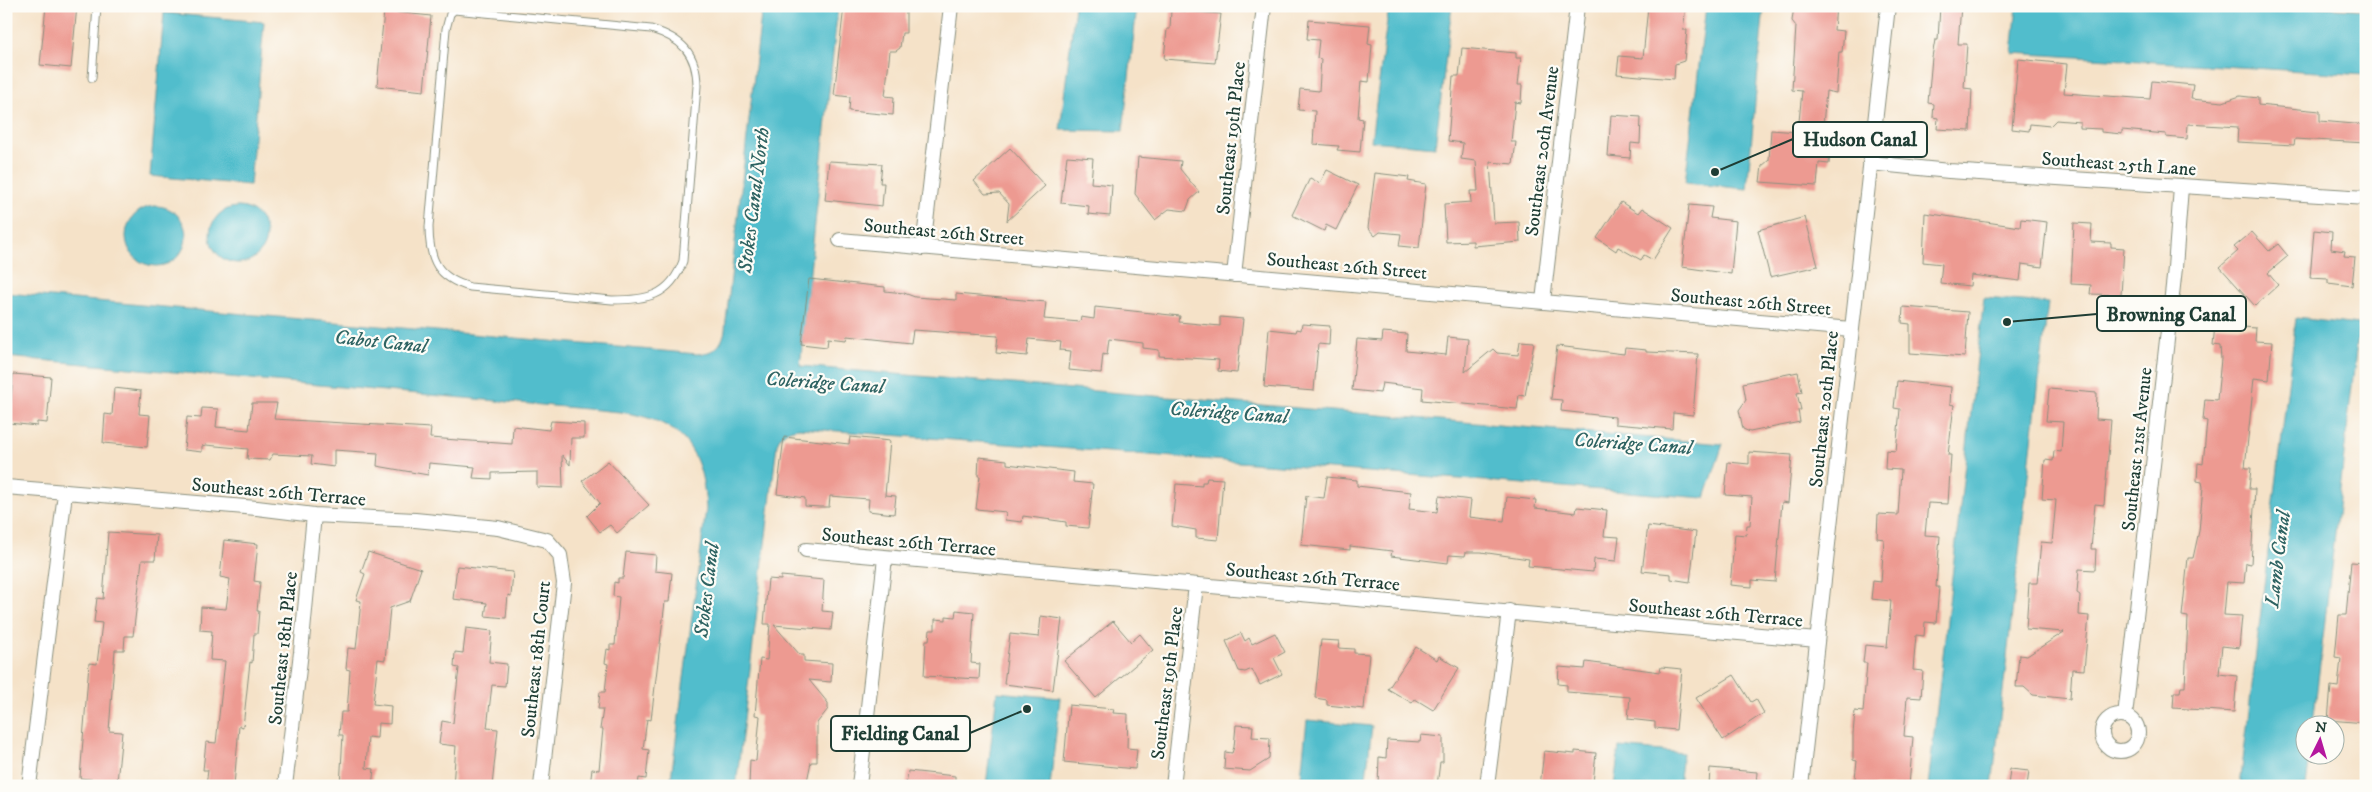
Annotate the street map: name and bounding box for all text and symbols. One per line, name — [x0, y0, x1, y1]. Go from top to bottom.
street label: Southeast 19th Place — [1212, 60, 1251, 216]
street label: Southeast 20th Avenue — [1521, 65, 1564, 238]
callout: Hudson Canal — [1793, 122, 1927, 157]
water label: Stokes Canal North — [733, 126, 776, 275]
text: Hudson Canal — [1803, 128, 1918, 153]
street label: Southeast 25th Lane — [2041, 148, 2197, 181]
street label: Southeast 26th Street — [863, 214, 1025, 251]
street label: Southeast 26th Street — [1266, 248, 1428, 285]
street label: Southeast 26th Street — [1670, 284, 1832, 321]
callout: Browning Canal — [2097, 296, 2246, 331]
text: Browning Canal — [2106, 303, 2237, 328]
water label: Cabot Canal — [333, 325, 430, 360]
street label: Southeast 20th Place — [1805, 330, 1844, 489]
street label: Southeast 21st Avenue — [2117, 366, 2158, 532]
water label: Coleridge Canal — [765, 367, 887, 400]
water label: Coleridge Canal — [1169, 397, 1291, 430]
water label: Coleridge Canal — [1573, 428, 1695, 461]
street label: Southeast 26th Terrace — [191, 473, 367, 512]
water label: Lamb Canal — [2260, 508, 2297, 610]
street label: Southeast 26th Terrace — [821, 523, 997, 562]
water label: Stokes Canal — [689, 540, 726, 640]
street label: Southeast 26th Terrace — [1225, 558, 1401, 597]
street label: Southeast 18th Place — [264, 570, 303, 726]
street label: Southeast 18th Court — [517, 580, 556, 739]
street label: Southeast 26th Terrace — [1628, 594, 1804, 633]
street label: Southeast 19th Place — [1147, 605, 1188, 761]
north arrow — [2294, 714, 2344, 764]
callout: Fielding Canal — [831, 716, 970, 751]
text: N — [2315, 719, 2328, 738]
text: Fielding Canal — [841, 722, 960, 747]

